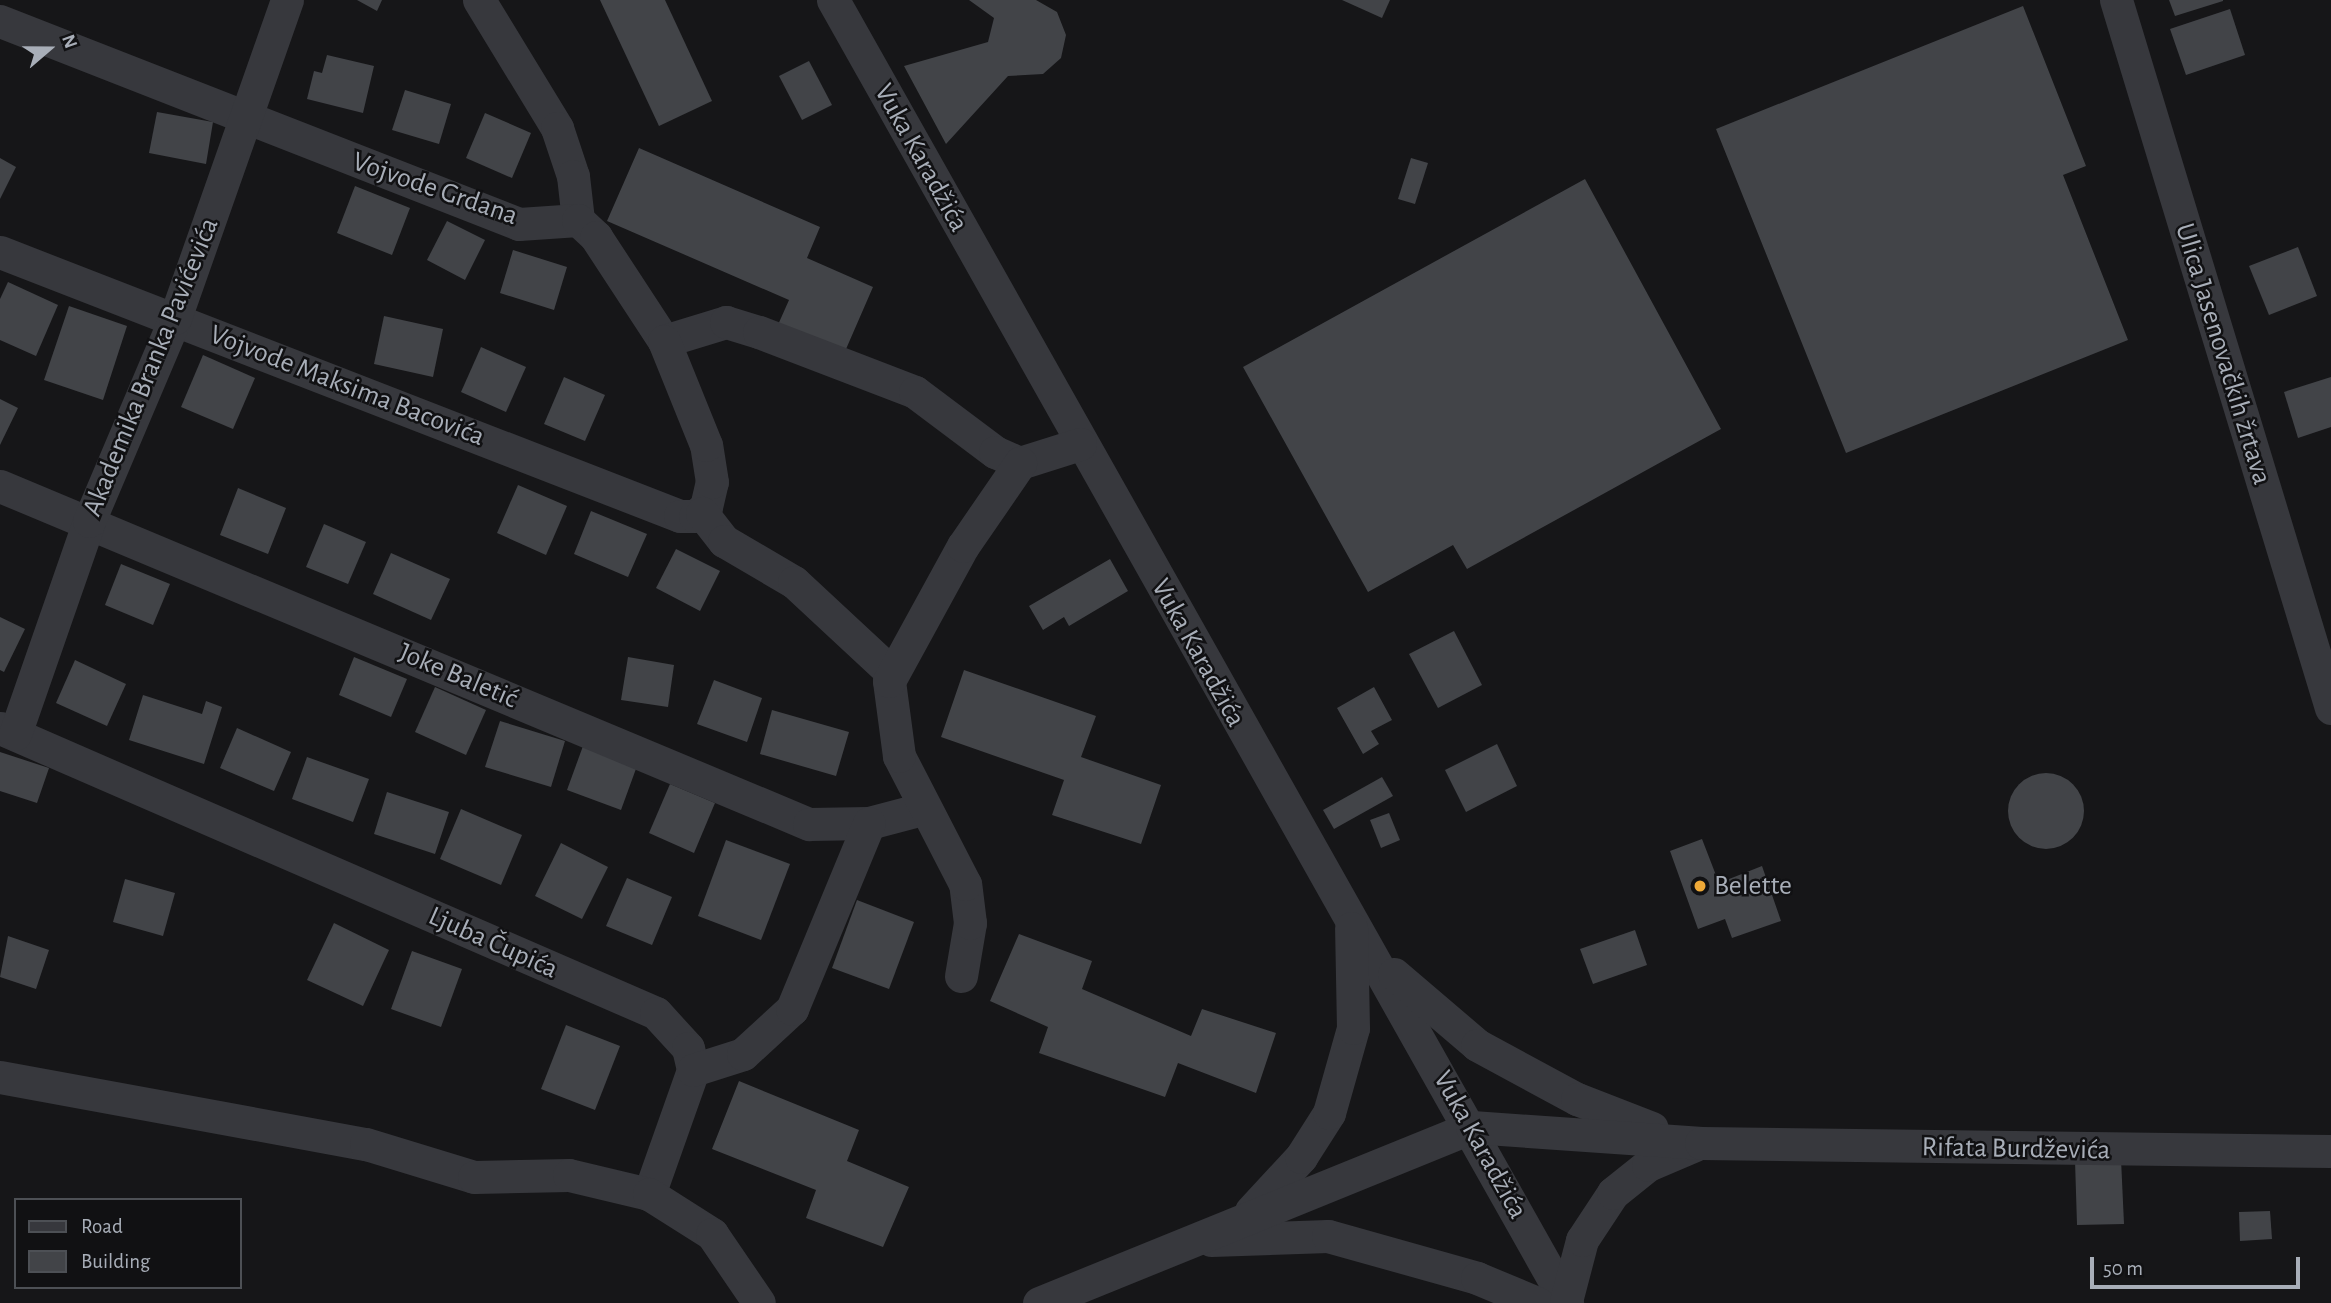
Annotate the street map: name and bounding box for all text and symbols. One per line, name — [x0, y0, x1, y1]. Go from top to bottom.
north arrow — [14, 14, 84, 84]
text: N — [58, 32, 80, 51]
street label: Vuka Karadžića — [867, 78, 975, 238]
street label: Vojvode Grdana — [348, 145, 522, 233]
street label: Akademika Branka Pavićevića — [76, 213, 226, 521]
street label: Ulica Jasenovačkih žrtava — [2167, 219, 2279, 489]
street label: Vojvode Maksima Bacovića — [205, 318, 489, 454]
street label: Vuka Karadžića — [1144, 573, 1252, 733]
street label: Joke Baletić — [393, 636, 523, 716]
place label: Belette — [1714, 869, 1792, 903]
marker: Belette — [1692, 878, 1708, 894]
street label: Ljuba Čupića — [423, 900, 563, 986]
street label: Vuka Karadžića — [1426, 1065, 1534, 1225]
street label: Rifata Burdževića — [1921, 1131, 2111, 1167]
legend — [14, 1198, 242, 1289]
text: Road — [81, 1216, 123, 1237]
scale bar — [2093, 1244, 2303, 1288]
text: Building — [81, 1251, 150, 1272]
text: 50 m — [2103, 1258, 2143, 1279]

